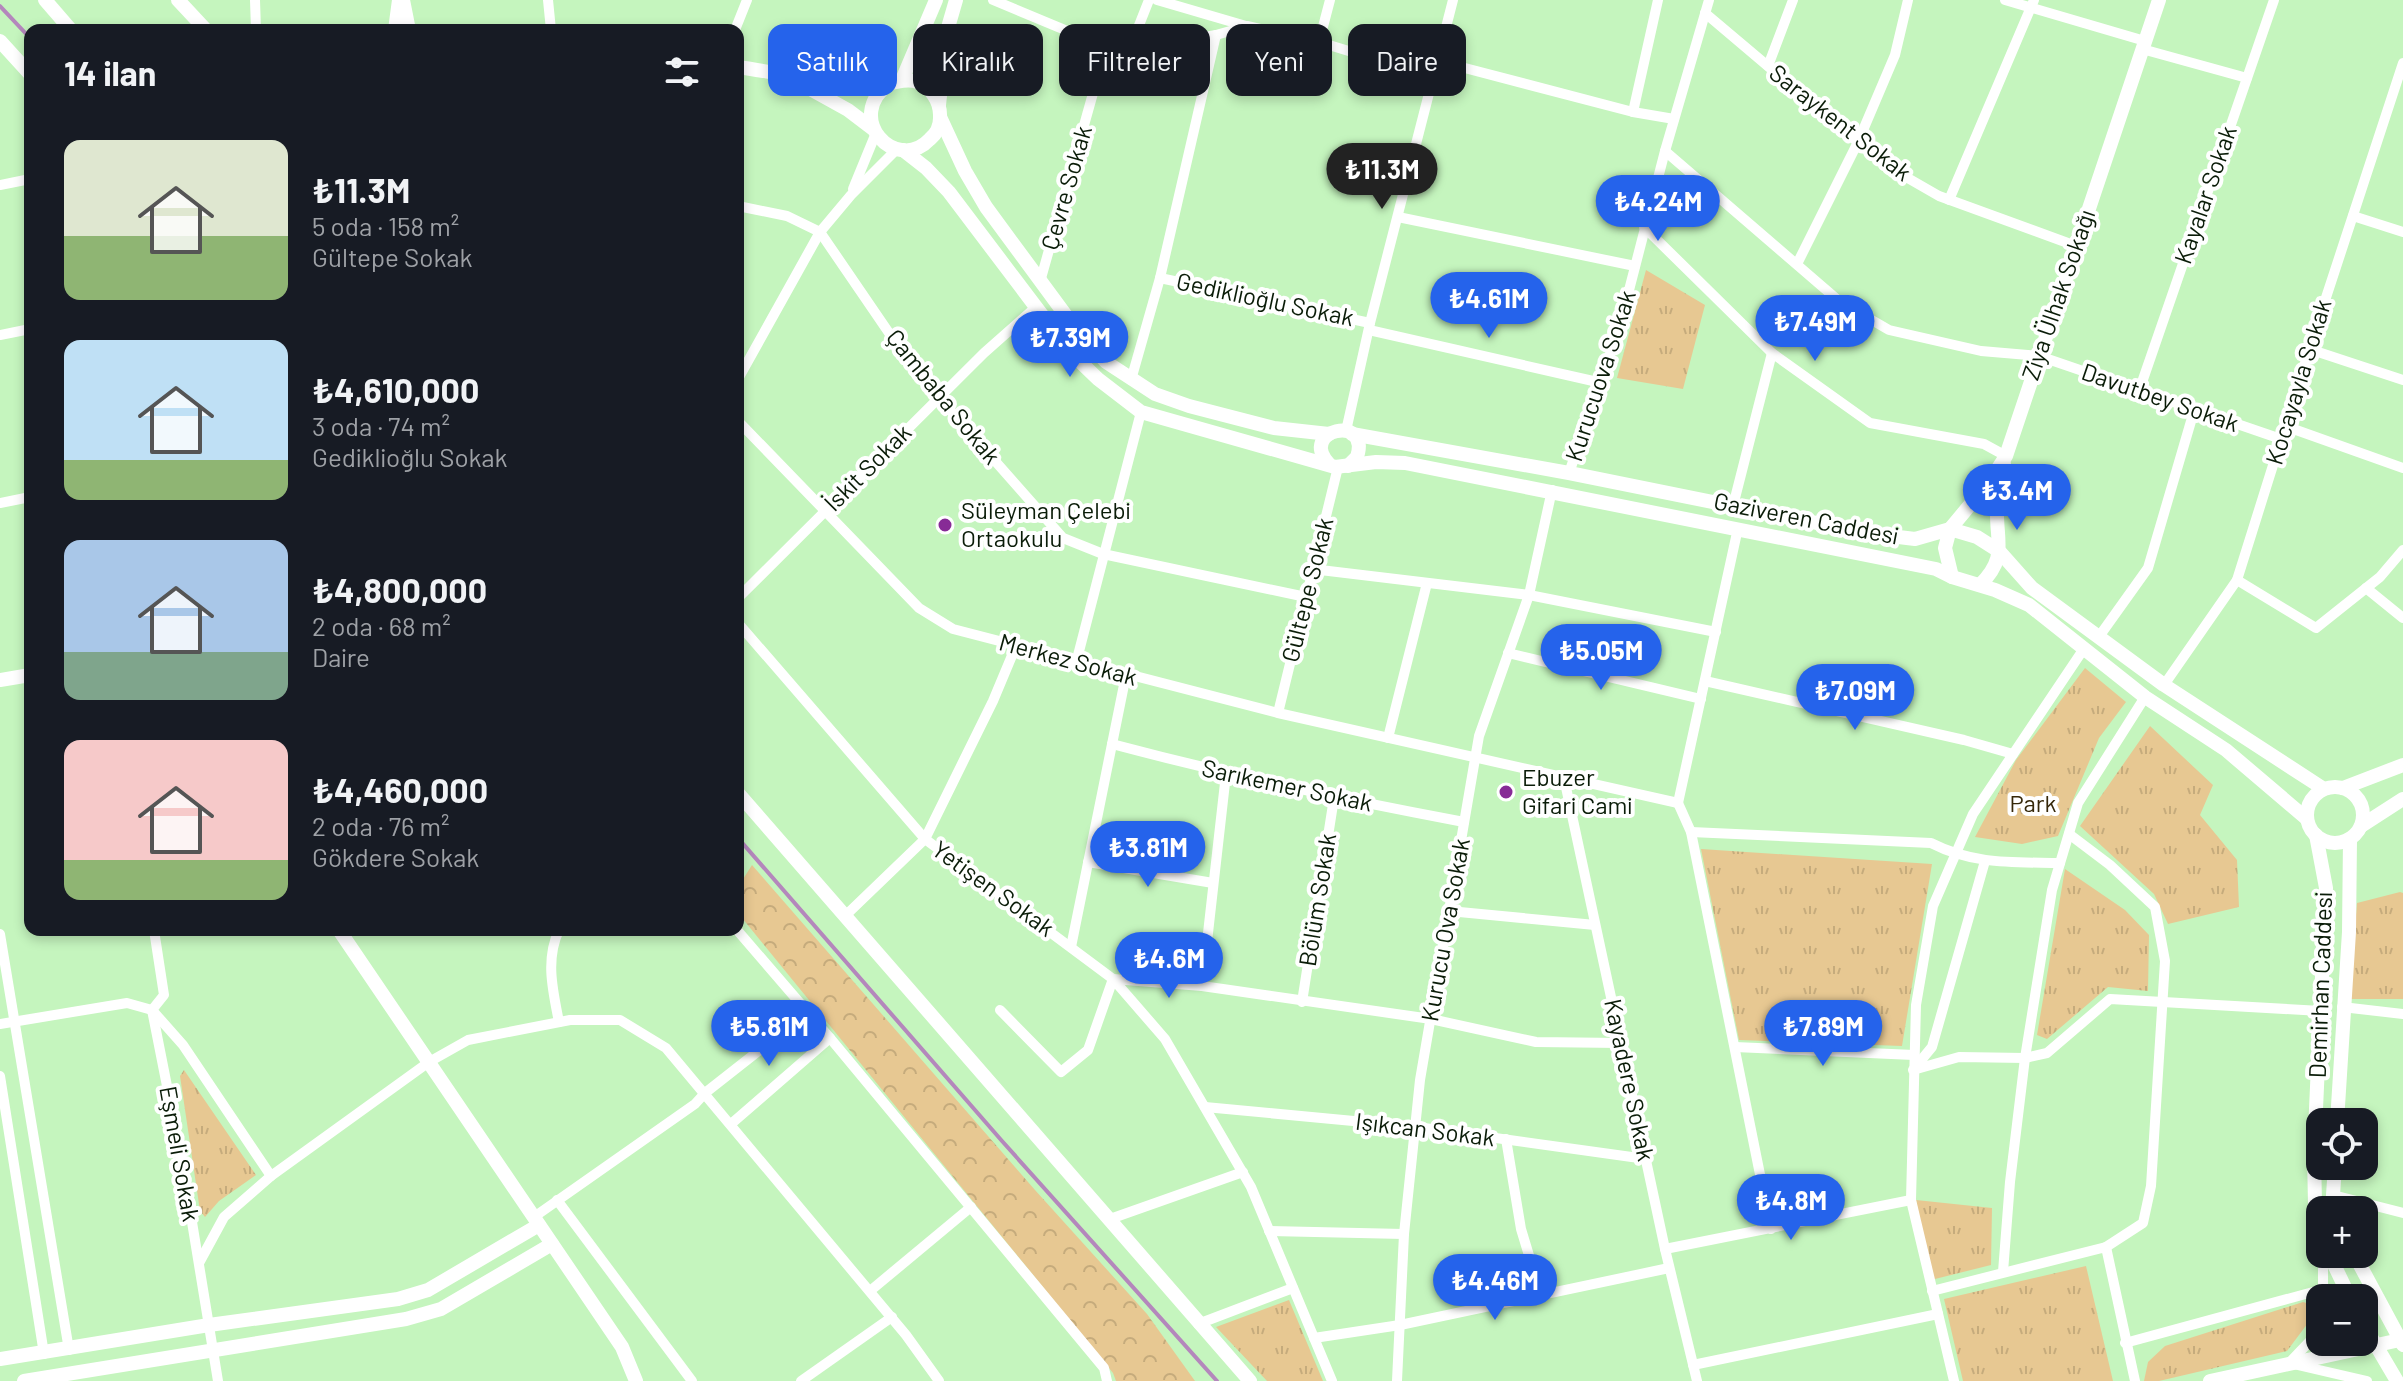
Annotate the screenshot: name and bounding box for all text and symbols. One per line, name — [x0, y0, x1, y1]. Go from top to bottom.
chip: Satılık — [768, 24, 897, 96]
chip: Kiralık — [913, 24, 1043, 96]
chip: Filtreler — [1059, 24, 1210, 96]
chip: Yeni — [1226, 24, 1332, 96]
chip: Daire — [1348, 24, 1466, 96]
icon: filters — [660, 50, 704, 94]
text: 14 ilan — [64, 52, 156, 93]
street label: Saraykent Sokak — [1764, 57, 1918, 186]
street label: Çevre Sokak — [1034, 122, 1097, 253]
street label: Kayalar Sokak — [2167, 122, 2242, 267]
pin: ₺11.3M — [1317, 143, 1447, 211]
text: ₺11.3M — [1344, 153, 1420, 184]
text: ₺11.3M — [312, 169, 410, 210]
icon: home — [128, 172, 224, 268]
pin: ₺4.24M — [1593, 175, 1723, 243]
text: ₺4.24M — [1614, 185, 1702, 216]
street label: Ziya Ülhak Sokağı — [2015, 205, 2100, 384]
text: 5 oda · 158 m² — [312, 210, 459, 241]
text: Gültepe Sokak — [312, 241, 473, 272]
street label: Gediklioğlu Sokak — [1174, 266, 1357, 331]
pin: ₺4.61M — [1424, 272, 1554, 340]
text: ₺4.61M — [1448, 282, 1530, 313]
street label: Kurucuova Sokak — [1558, 286, 1641, 465]
pin: ₺7.49M — [1750, 295, 1880, 363]
street label: Kocayayla Sokak — [2259, 295, 2337, 468]
text: ₺7.49M — [1773, 305, 1857, 336]
pin: ₺7.39M — [1005, 311, 1135, 379]
text: ₺7.39M — [1029, 321, 1111, 352]
street label: Çambaba Sokak — [881, 323, 1007, 469]
street label: Davutbey Sokak — [2078, 356, 2243, 437]
text: ₺4,610,000 — [312, 369, 479, 410]
icon: home — [128, 372, 224, 468]
text: 3 oda · 74 m² — [312, 410, 450, 441]
street label: İskit Sokak — [817, 417, 917, 517]
text: Gediklioğlu Sokak — [312, 441, 508, 472]
pin: ₺3.4M — [1961, 464, 2073, 532]
text: ₺3.4M — [1981, 474, 2053, 505]
street label: Gaziveren Caddesi — [1711, 485, 1901, 550]
place label: Süleyman Çelebi Ortaokulu — [961, 495, 1131, 552]
street label: Gültepe Sokak — [1275, 514, 1339, 665]
marker: Süleyman Çelebi Ortaokulu — [936, 516, 954, 534]
text: ₺4,800,000 — [312, 569, 487, 610]
icon: home — [128, 572, 224, 668]
text: 2 oda · 68 m² — [312, 610, 451, 641]
pin: ₺5.05M — [1536, 624, 1666, 692]
street label: Merkez Sokak — [996, 626, 1141, 691]
text: ₺5.05M — [1559, 634, 1643, 665]
text: Daire — [312, 641, 370, 672]
pin: ₺7.09M — [1790, 664, 1920, 732]
text: ₺7.09M — [1814, 674, 1896, 705]
street label: Sarıkemer Sokak — [1199, 752, 1375, 817]
place label: Ebuzer Gifari Cami — [1522, 762, 1632, 819]
text: ₺4,460,000 — [312, 769, 488, 810]
icon: home — [128, 772, 224, 868]
marker: Ebuzer Gifari Cami — [1497, 783, 1515, 801]
park label: Park — [2009, 788, 2057, 817]
text: 2 oda · 76 m² — [312, 810, 450, 841]
pin: ₺3.81M — [1083, 821, 1213, 889]
text: ₺3.81M — [1108, 831, 1188, 862]
street label: Bölüm Sokak — [1292, 831, 1341, 968]
street label: Yetişen Sokak — [927, 834, 1061, 942]
street label: Kurucu Ova Sokak — [1414, 836, 1475, 1024]
text: Gökdere Sokak — [312, 841, 479, 872]
street label: Demirhan Caddesi — [2302, 891, 2337, 1079]
pin: ₺4.6M — [1113, 932, 1225, 1000]
text: ₺4.6M — [1133, 942, 1205, 973]
street label: Kayadere Sokak — [1599, 996, 1662, 1163]
pin: ₺5.81M — [704, 1000, 834, 1068]
pin: ₺7.89M — [1758, 1000, 1888, 1068]
text: ₺5.81M — [729, 1010, 809, 1041]
text: ₺7.89M — [1782, 1010, 1864, 1041]
street label: Eşmeli Sokak — [154, 1084, 207, 1224]
street label: Işıkcan Sokak — [1354, 1106, 1497, 1151]
map controls — [2306, 1108, 2378, 1356]
button: locate — [2306, 1108, 2378, 1180]
pin: ₺4.8M — [1735, 1174, 1847, 1242]
text: ₺4.8M — [1755, 1184, 1827, 1215]
button: + — [2306, 1196, 2378, 1268]
pin: ₺4.46M — [1430, 1254, 1560, 1322]
text: ₺4.46M — [1451, 1264, 1539, 1295]
button: − — [2306, 1284, 2378, 1356]

